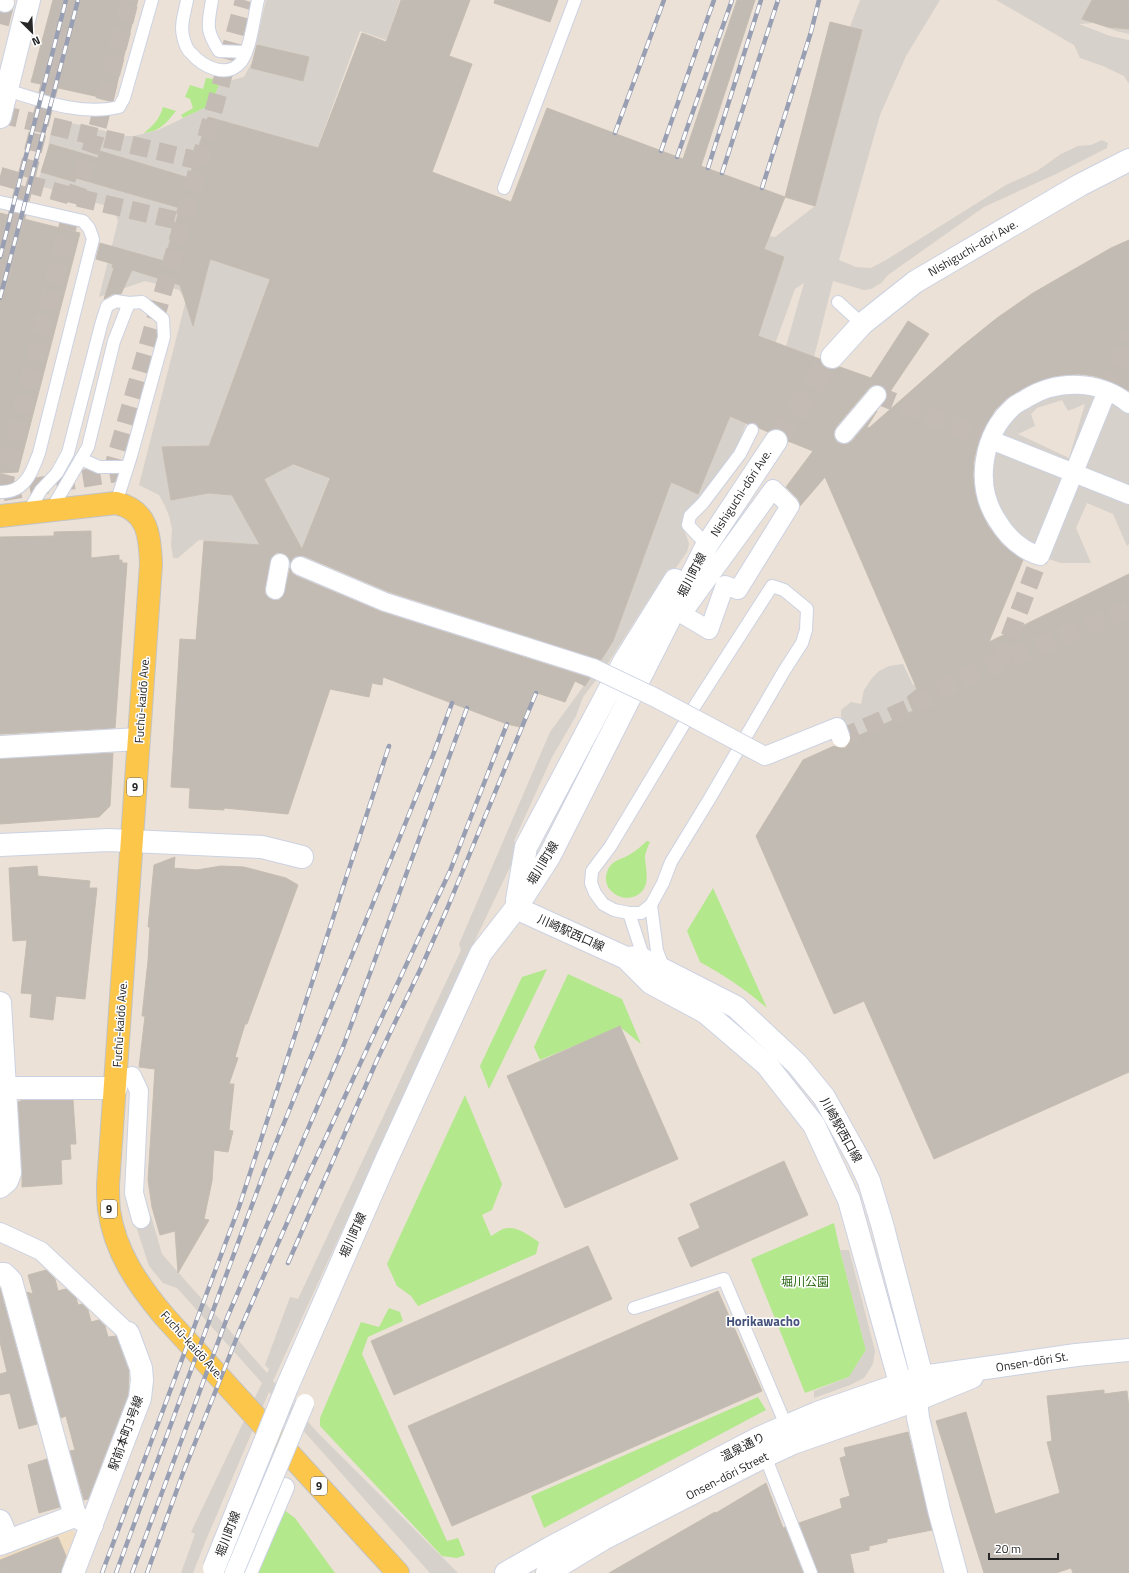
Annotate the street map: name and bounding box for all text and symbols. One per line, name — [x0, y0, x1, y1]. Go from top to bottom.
north arrow — [12, 12, 52, 52]
text: N — [29, 32, 43, 50]
street label: Nishiguchi-dōri Ave. — [924, 214, 1021, 281]
street label: Nishiguchi-dōri Ave. — [705, 445, 776, 540]
street label: 堀川町線 — [672, 549, 711, 600]
street label: Fuchū-kaidō Ave. — [129, 656, 154, 744]
road number: 9 — [127, 778, 143, 796]
street label: 堀川町線 — [522, 837, 563, 888]
street label: 川崎駅西口線 — [534, 909, 608, 956]
street label: Fuchū-kaidō Ave. — [107, 980, 132, 1068]
street label: 川崎駅西口線 — [816, 1094, 867, 1166]
road number: 9 — [101, 1200, 117, 1218]
street label: 堀川町線 — [334, 1209, 371, 1261]
park label: 堀川公園 — [781, 1272, 829, 1291]
street label: Fuchū-kaidō Ave. — [156, 1306, 228, 1383]
district label: Horikawacho — [726, 1311, 800, 1331]
street label: Onsen-dōri St. — [994, 1346, 1069, 1377]
street label: 駅前本町3号線 — [103, 1393, 148, 1473]
street label: 温泉通り — [717, 1427, 768, 1466]
street label: Onsen-dōri Street — [682, 1446, 772, 1505]
road number: 9 — [311, 1477, 327, 1495]
street label: 堀川町線 — [210, 1508, 245, 1560]
scale bar — [989, 1535, 1058, 1561]
text: 20 m — [995, 1539, 1021, 1558]

